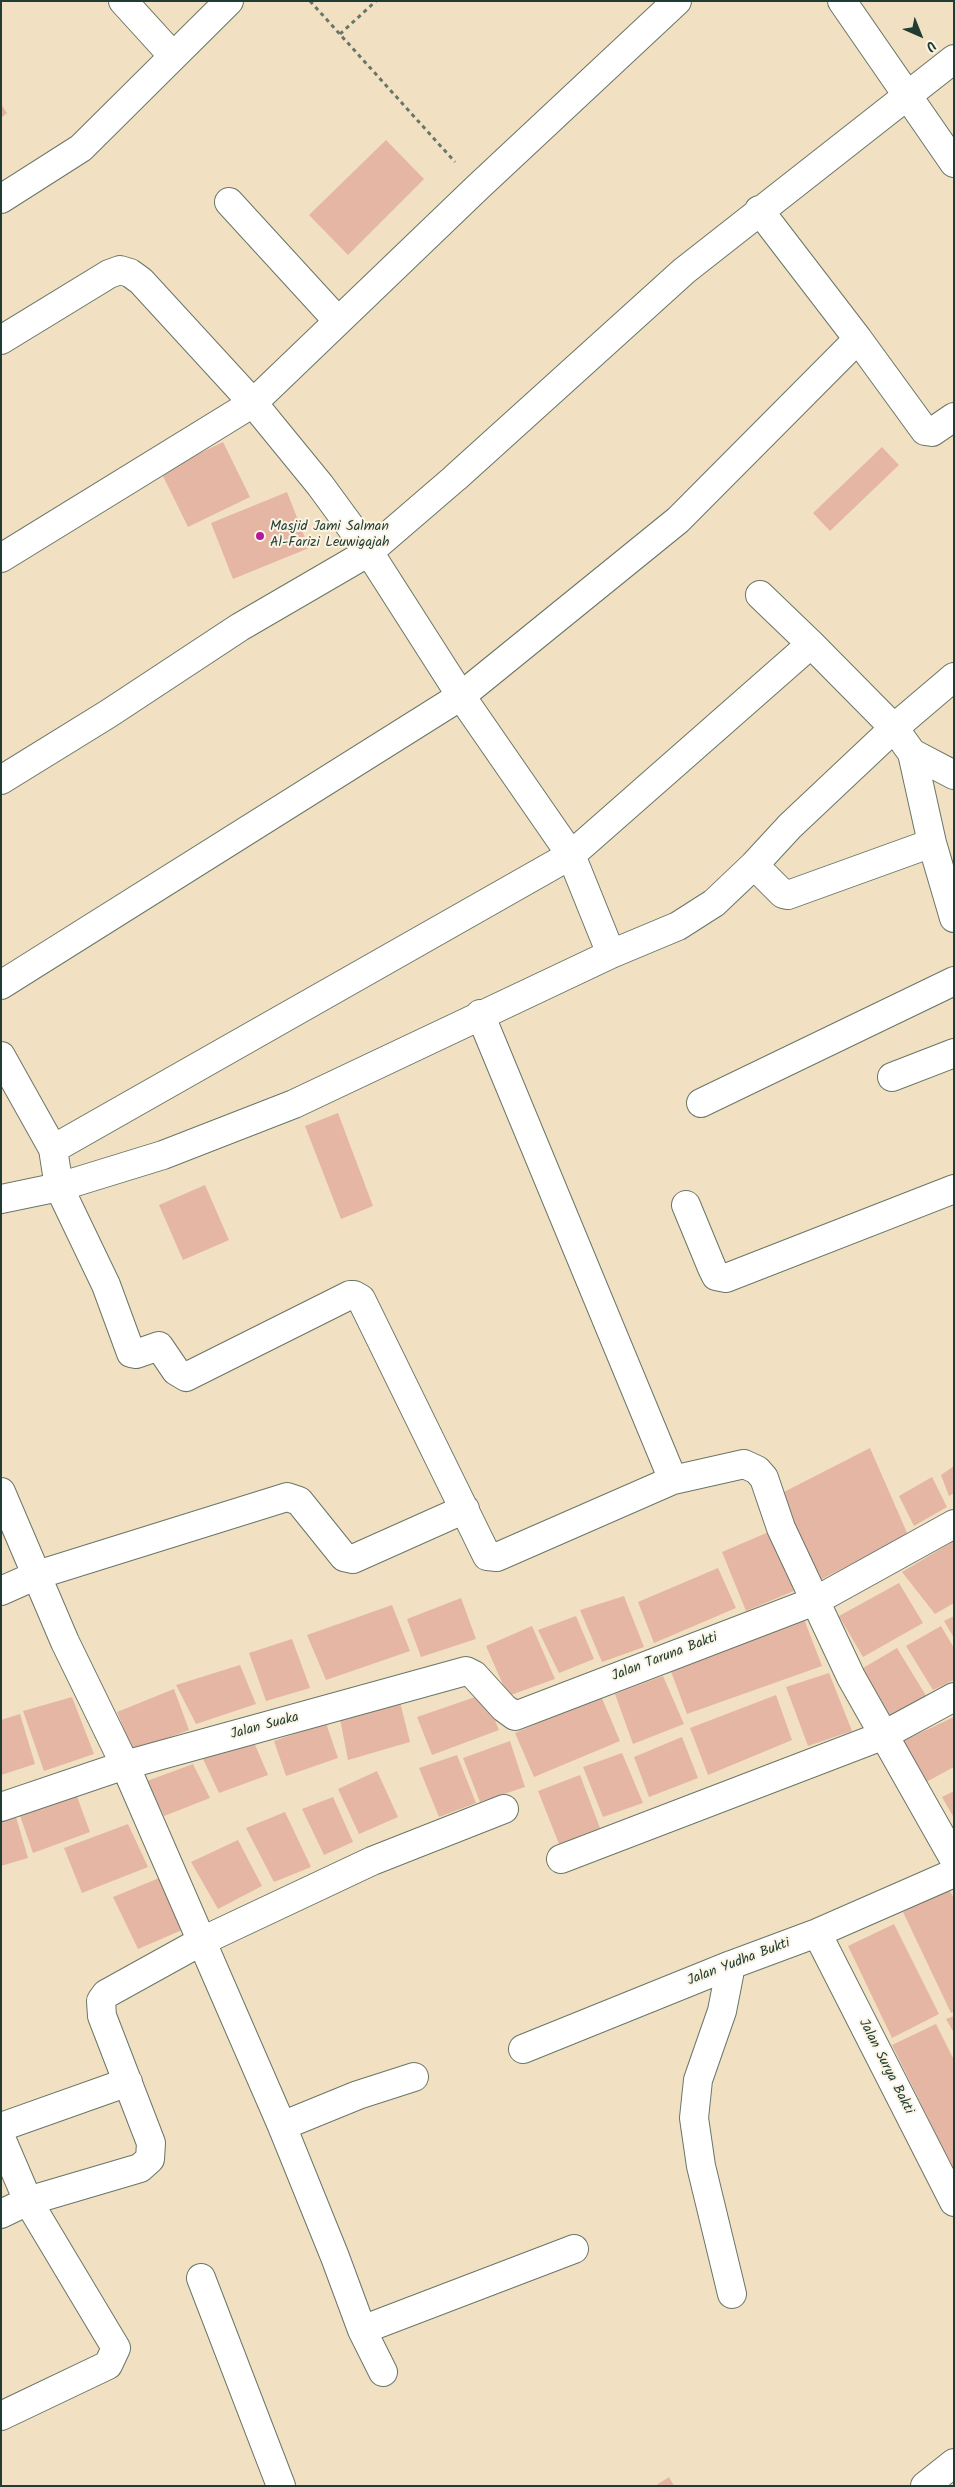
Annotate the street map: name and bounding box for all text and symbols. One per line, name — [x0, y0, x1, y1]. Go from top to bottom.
north arrow — [895, 10, 945, 60]
text: U — [920, 35, 941, 57]
place label: Masjid Jami Salman Al-Farizi Leuwigajah — [270, 520, 390, 552]
marker: Masjid Jami Salman Al-Farizi Leuwigajah — [254, 530, 266, 542]
street label: Jalan Taruna Bakti — [610, 1630, 720, 1686]
street label: Jalan Suaka — [229, 1710, 301, 1744]
street label: Jalan Yudha Bukti — [685, 1936, 793, 1990]
street label: Jalan Surya Bakti — [854, 2017, 916, 2117]

